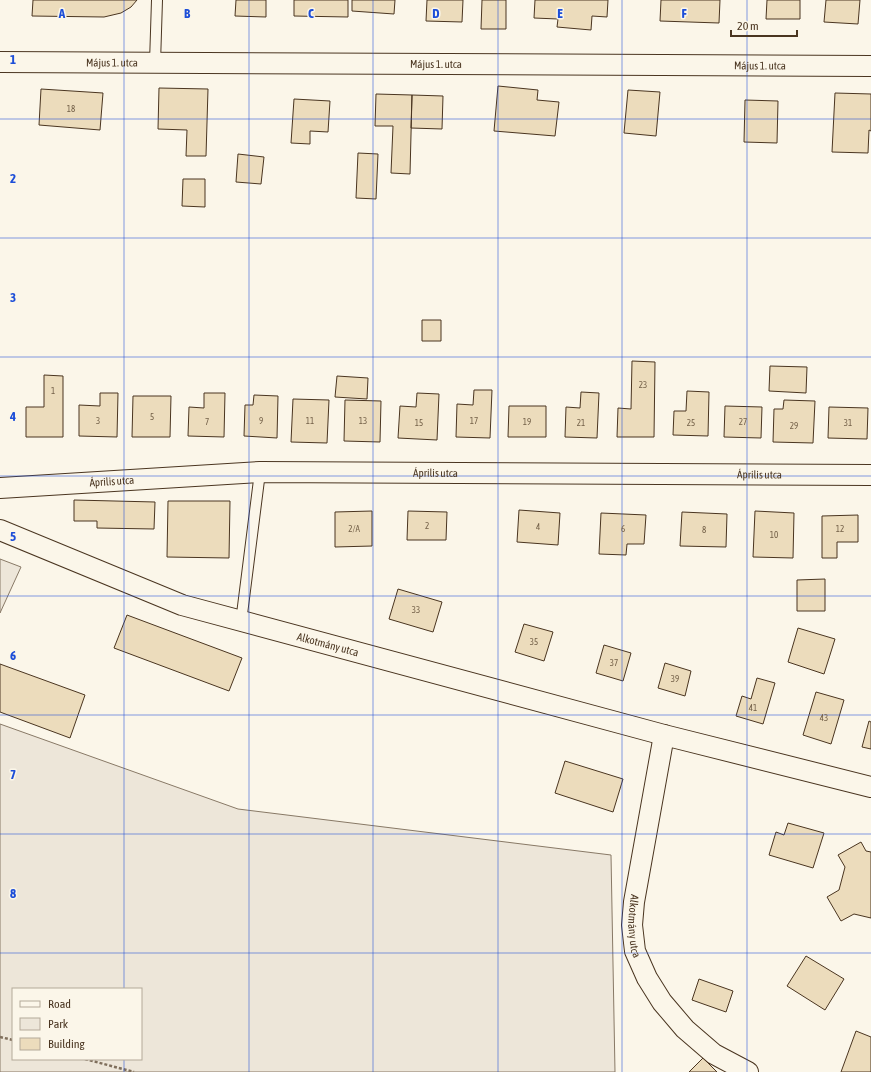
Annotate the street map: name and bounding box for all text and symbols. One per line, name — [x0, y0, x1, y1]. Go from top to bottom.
text: A — [58, 6, 66, 21]
text: B — [184, 6, 191, 21]
text: C — [308, 6, 314, 21]
text: D — [432, 6, 440, 21]
text: E — [557, 6, 563, 21]
text: F — [681, 6, 687, 21]
scale bar — [731, 12, 797, 38]
text: 20 m — [737, 19, 759, 33]
text: 1 — [10, 52, 16, 67]
street label: Május 1. utca — [86, 56, 138, 69]
street label: Május 1. utca — [410, 58, 462, 70]
street label: Május 1. utca — [734, 59, 786, 72]
house number: 18 — [67, 104, 75, 114]
text: 2 — [10, 171, 16, 186]
text: 3 — [10, 290, 16, 305]
house number: 23 — [639, 380, 647, 390]
house number: 1 — [51, 386, 55, 396]
text: 4 — [9, 409, 16, 424]
house number: 5 — [150, 412, 154, 422]
house number: 3 — [96, 416, 100, 426]
house number: 9 — [259, 416, 263, 426]
house number: 11 — [306, 416, 314, 426]
house number: 13 — [359, 416, 367, 426]
house number: 17 — [470, 416, 478, 426]
house number: 7 — [205, 417, 209, 427]
house number: 19 — [523, 417, 531, 427]
house number: 27 — [739, 417, 747, 427]
house number: 15 — [415, 418, 423, 428]
house number: 21 — [577, 418, 585, 428]
house number: 25 — [687, 418, 695, 428]
house number: 31 — [844, 418, 852, 428]
house number: 29 — [790, 421, 798, 431]
street label: Április utca — [413, 467, 458, 479]
street label: Április utca — [737, 468, 782, 481]
street label: Április utca — [89, 474, 135, 488]
house number: 2 — [425, 521, 429, 531]
house number: 4 — [536, 522, 540, 532]
house number: 2/A — [348, 524, 360, 534]
house number: 6 — [621, 524, 625, 534]
house number: 12 — [836, 524, 844, 534]
house number: 8 — [702, 525, 706, 535]
text: 5 — [10, 529, 16, 544]
house number: 10 — [770, 530, 778, 540]
house number: 33 — [412, 605, 420, 615]
street label: Alkotmány utca — [296, 630, 360, 658]
house number: 35 — [530, 637, 538, 647]
text: 6 — [10, 648, 16, 663]
house number: 37 — [610, 658, 618, 668]
house number: 39 — [671, 674, 679, 684]
house number: 41 — [749, 703, 757, 713]
house number: 43 — [820, 713, 828, 723]
text: 7 — [10, 767, 16, 782]
text: 8 — [10, 886, 16, 901]
street label: Alkotmány utca — [626, 894, 643, 960]
legend — [12, 988, 142, 1060]
text: Road — [48, 997, 71, 1011]
text: Park — [48, 1017, 69, 1031]
text: Building — [48, 1037, 86, 1051]

